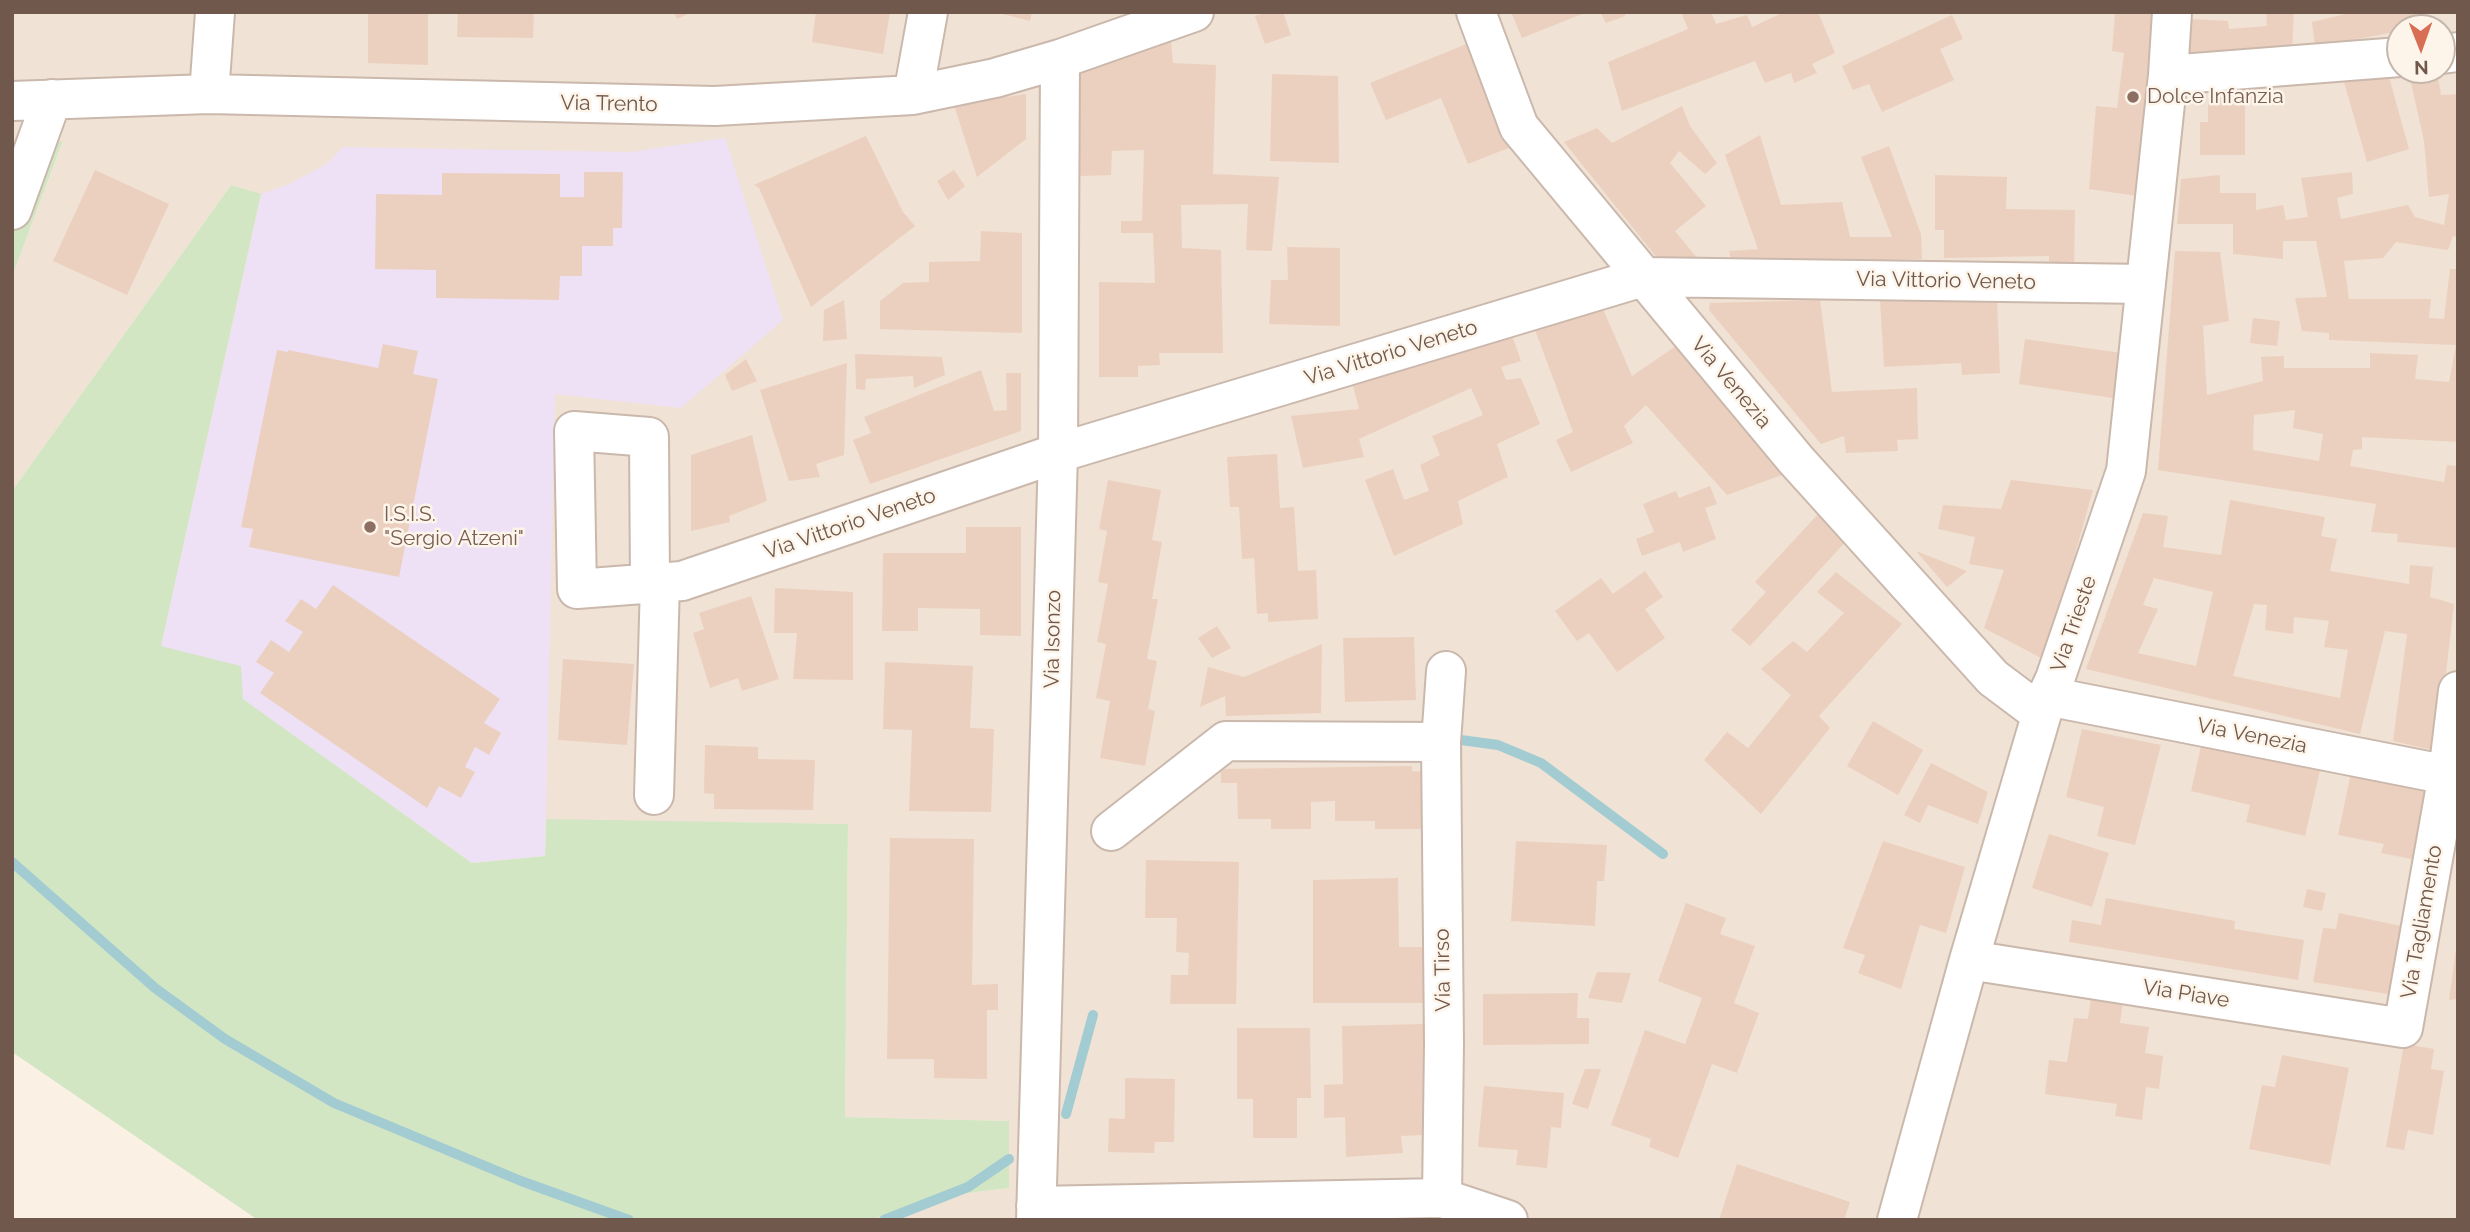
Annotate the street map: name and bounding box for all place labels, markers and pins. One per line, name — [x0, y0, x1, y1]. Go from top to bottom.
place label: Dolce Infanzia — [2147, 84, 2284, 110]
marker: Dolce Infanzia — [2125, 89, 2141, 105]
place label: I.S.I.S. "Sergio Atzeni" — [384, 502, 524, 552]
marker: I.S.I.S. "Sergio Atzeni" — [362, 519, 378, 535]

